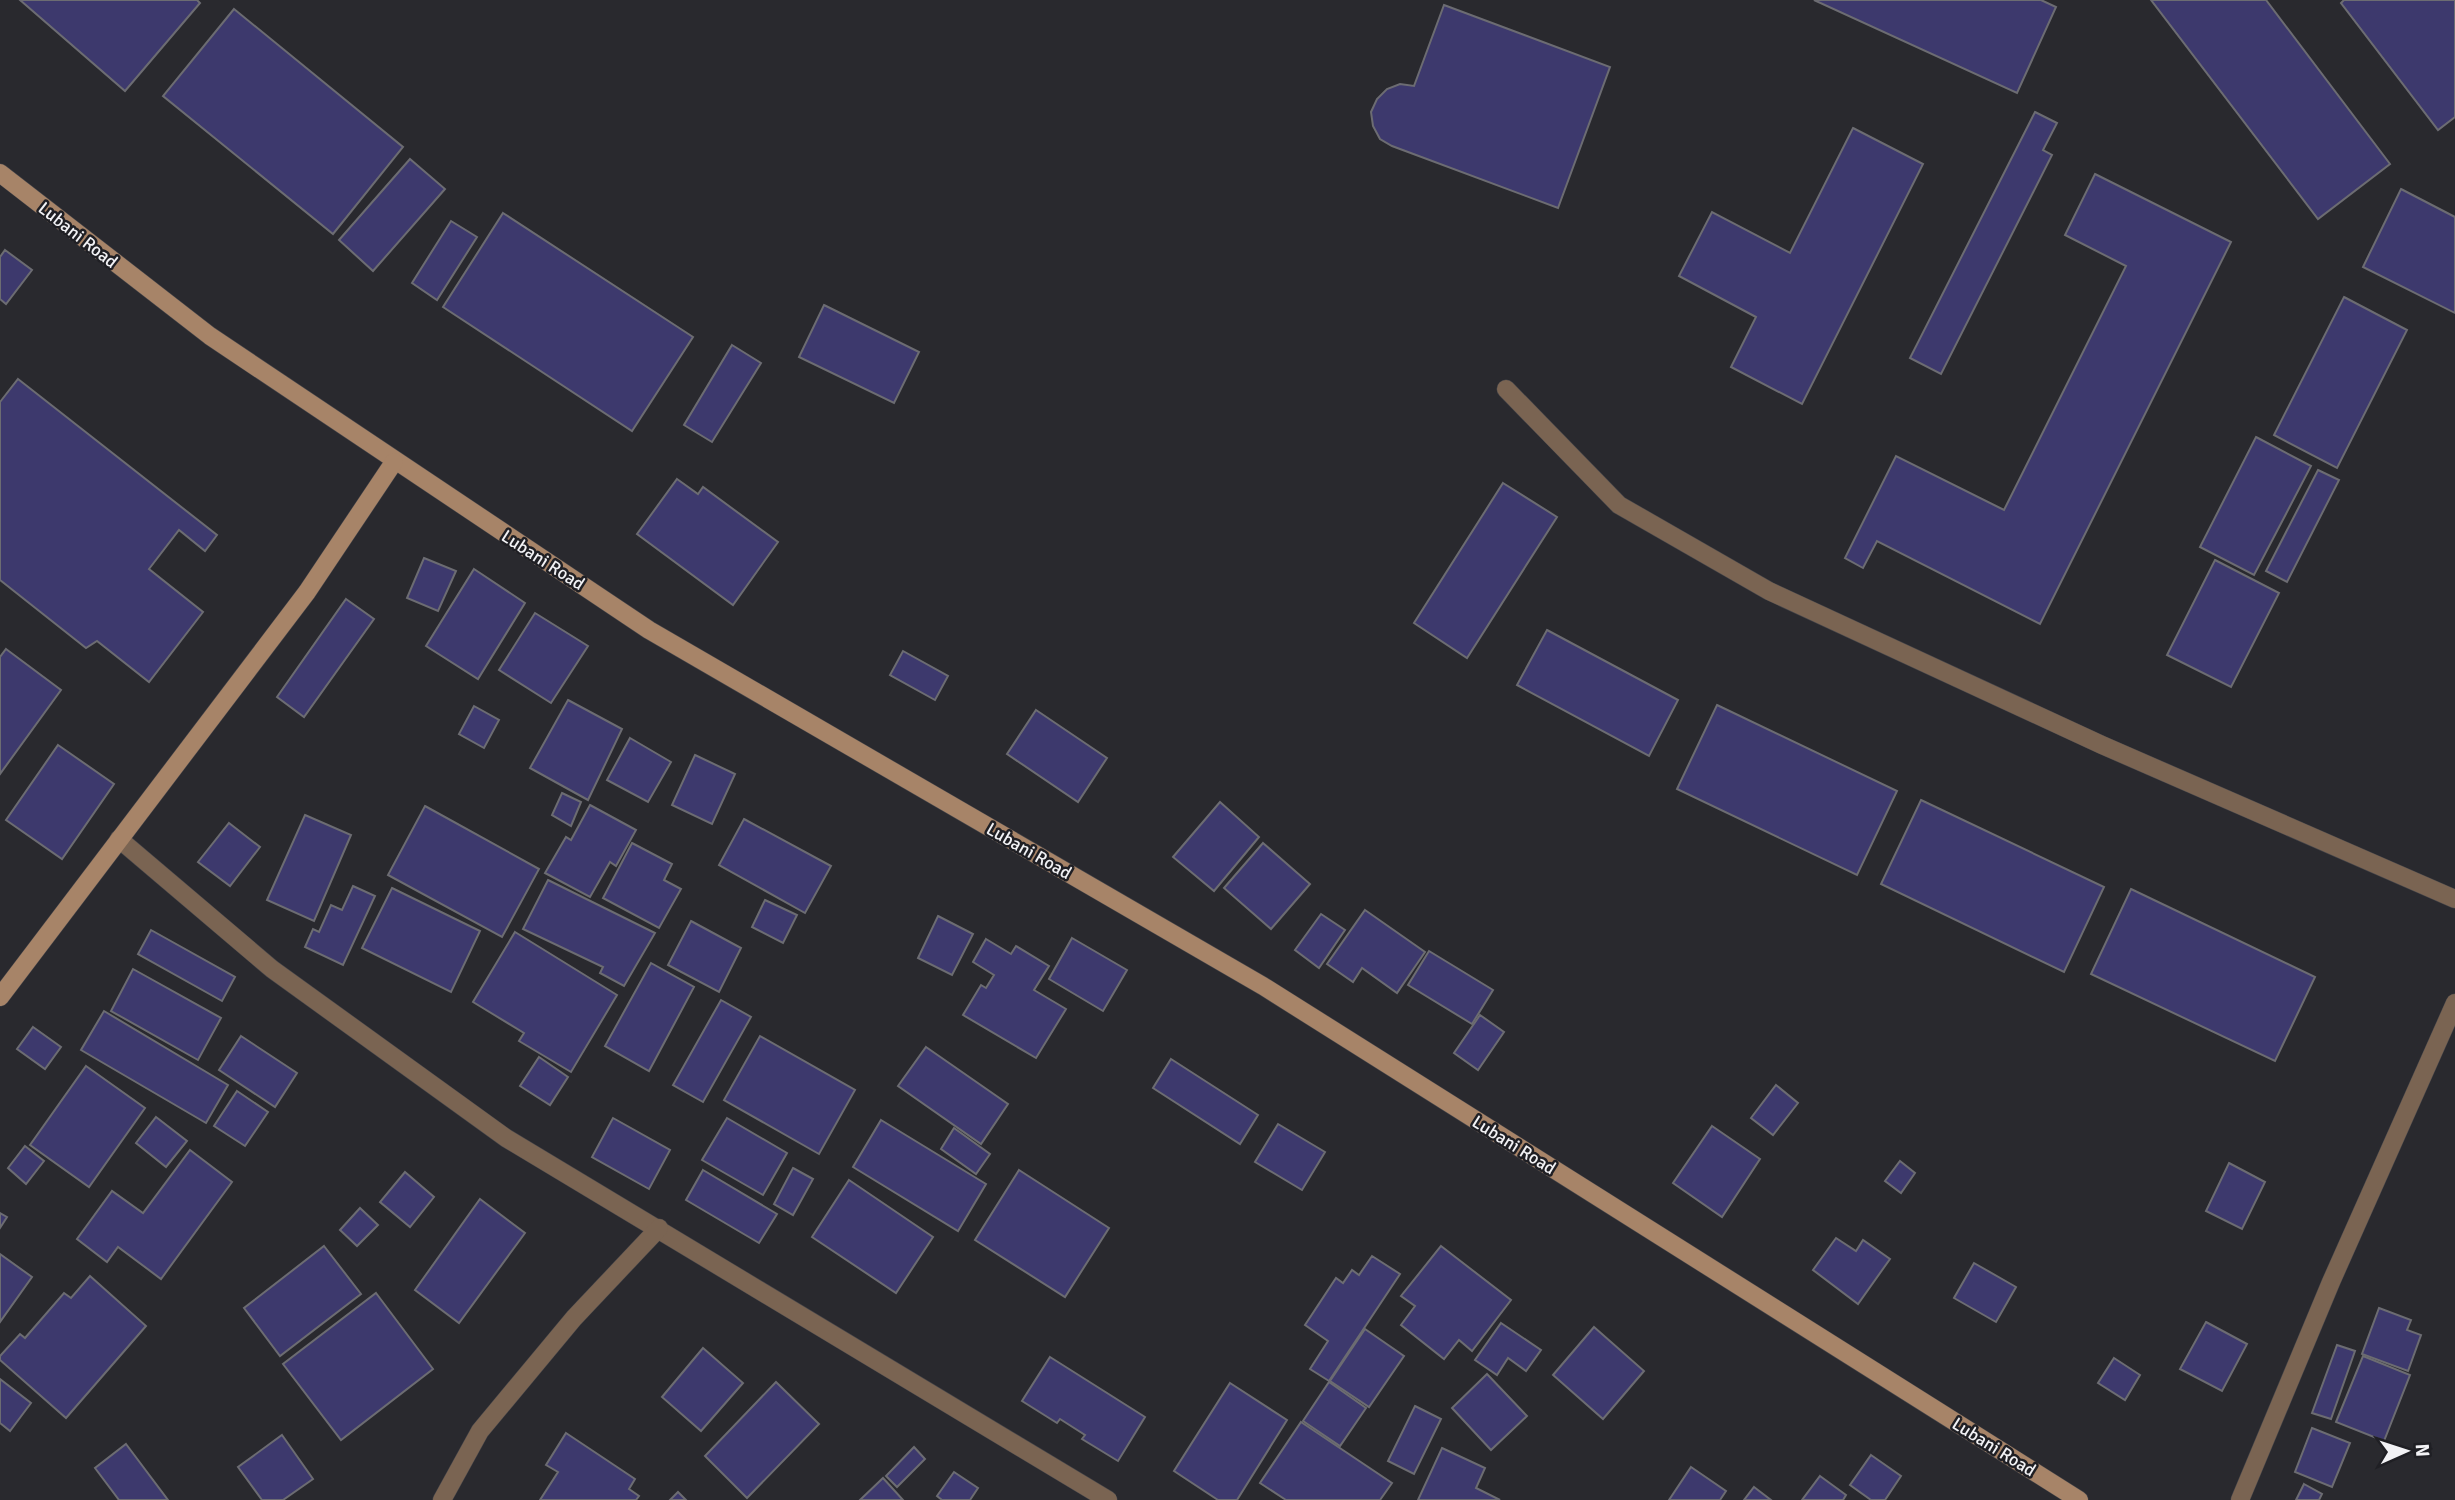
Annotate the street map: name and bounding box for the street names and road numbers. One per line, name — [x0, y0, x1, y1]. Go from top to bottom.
street label: Lubani Road — [34, 197, 122, 273]
street label: Lubani Road — [497, 525, 589, 595]
street label: Lubani Road — [983, 818, 1075, 884]
street label: Lubani Road — [1468, 1111, 1560, 1179]
street label: Lubani Road — [1948, 1413, 2040, 1481]

